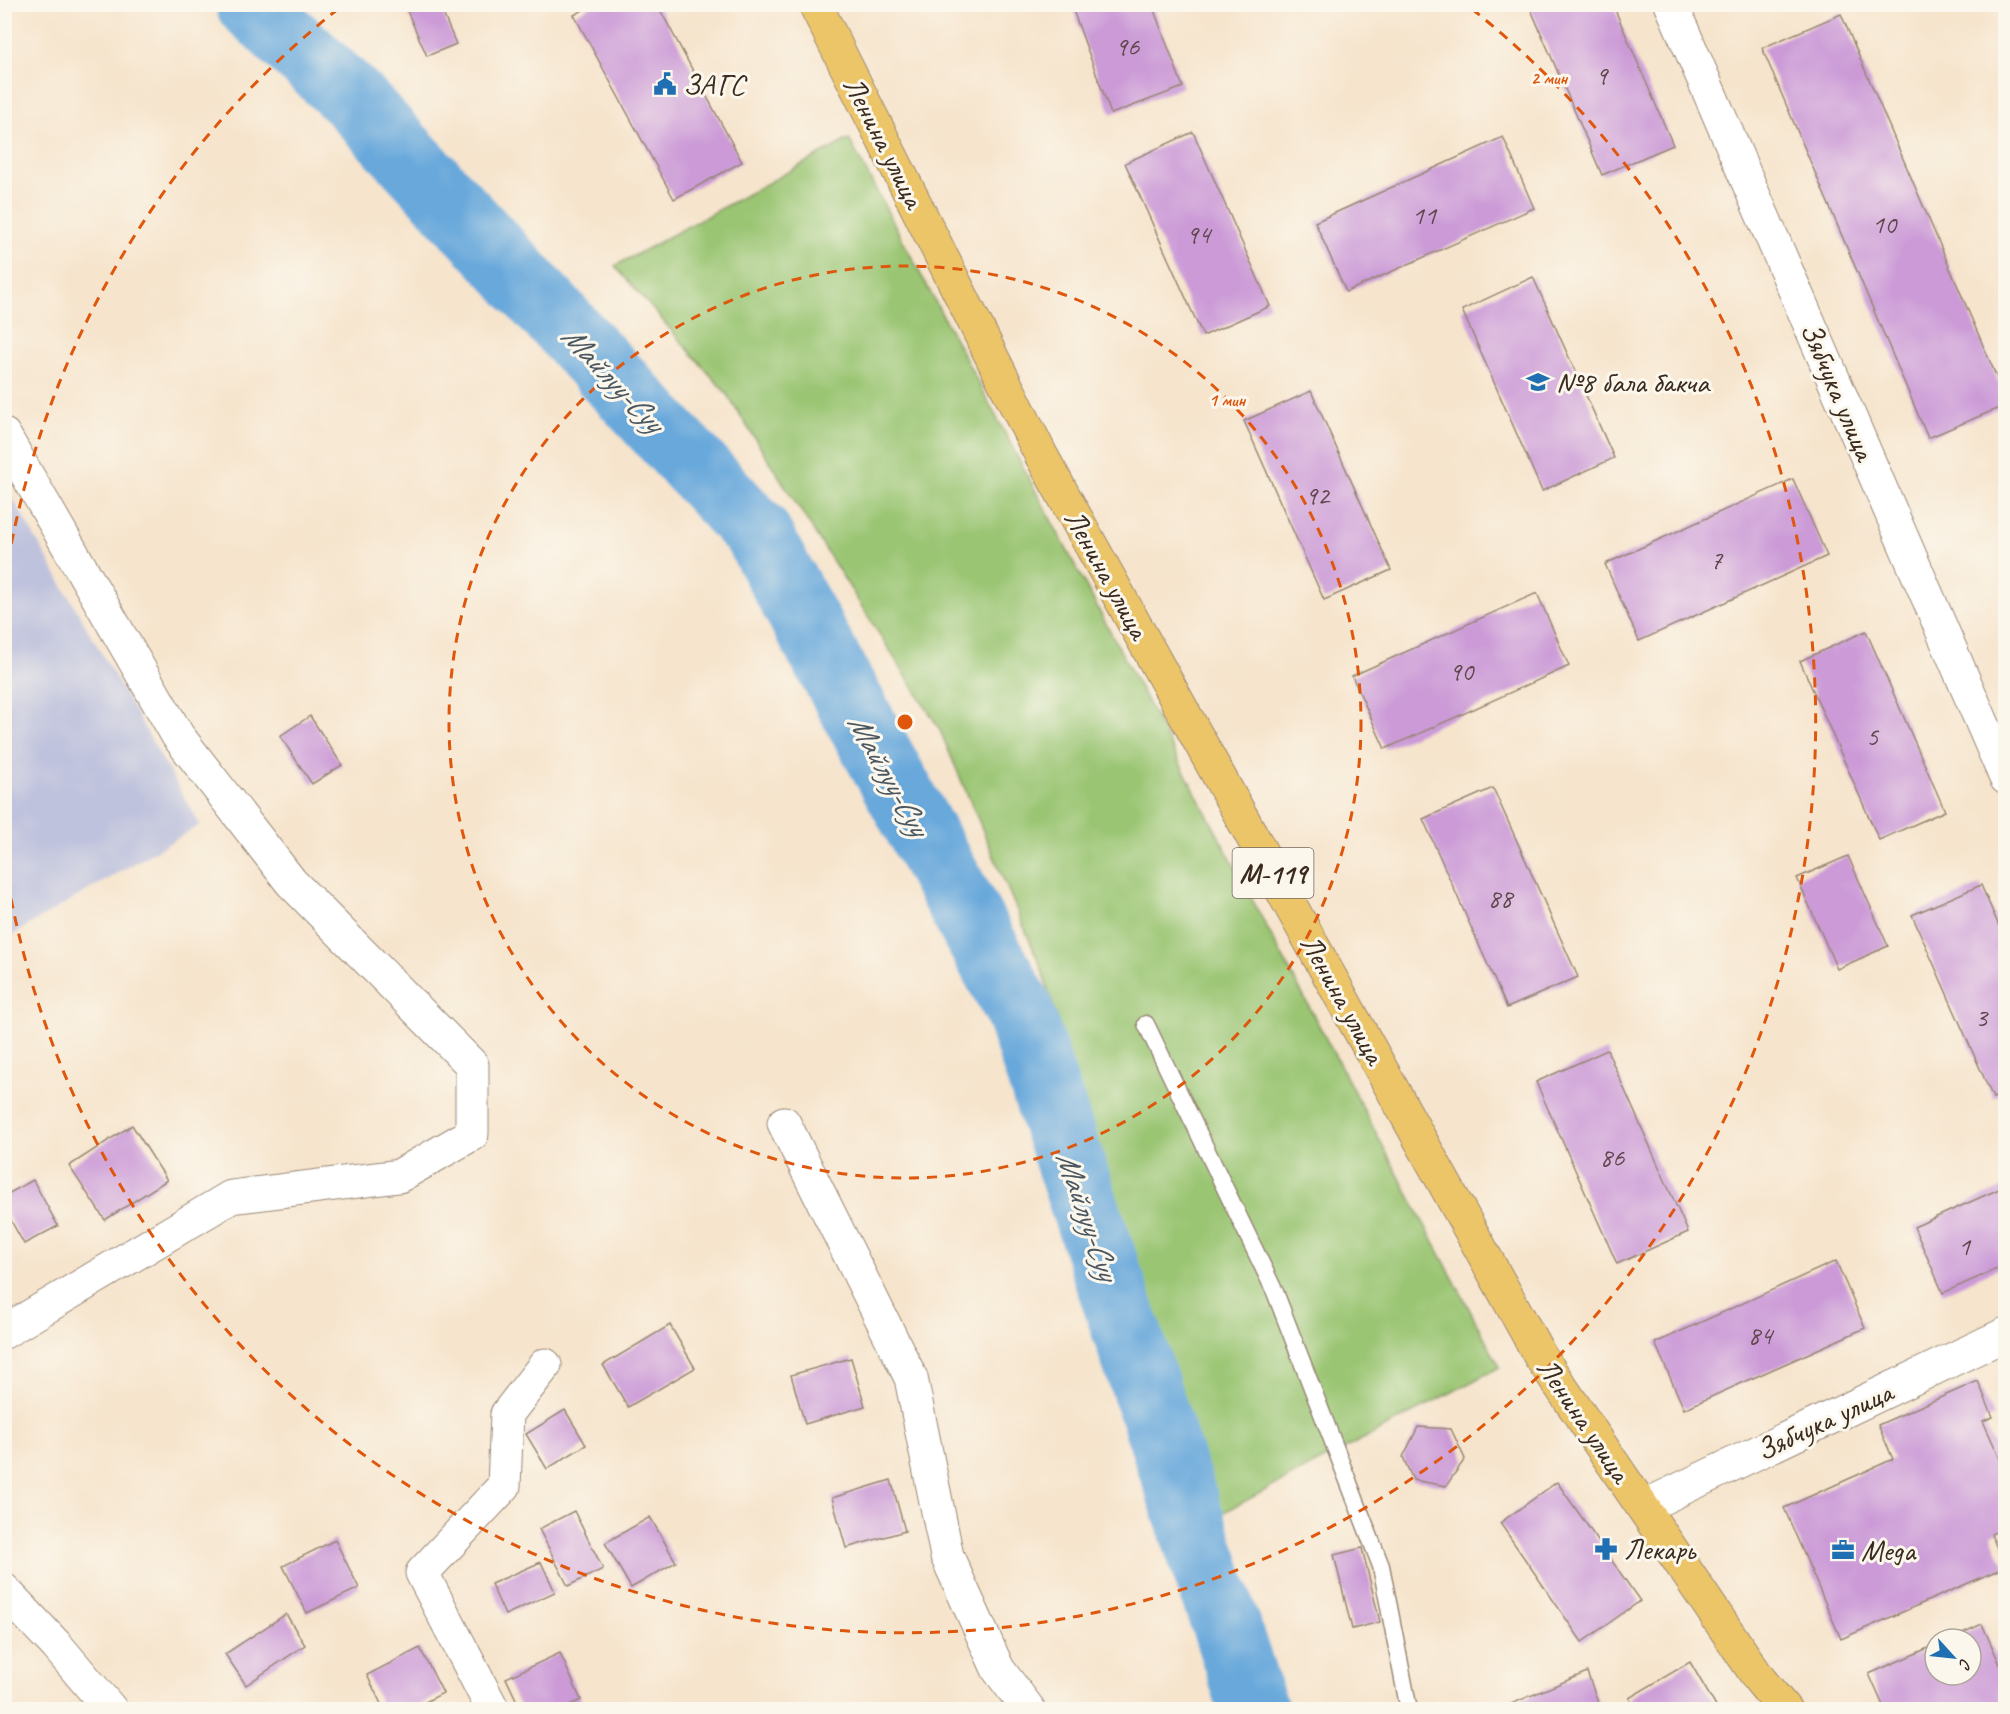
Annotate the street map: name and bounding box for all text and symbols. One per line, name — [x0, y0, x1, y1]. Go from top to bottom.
house number: 96 — [1115, 29, 1140, 63]
house number: 9 — [1595, 58, 1609, 92]
place label: ЗАГС — [683, 65, 748, 103]
text: 2 мин — [1531, 67, 1568, 89]
street label: Ленина улица — [835, 70, 934, 216]
public building icon: ЗАГС — [652, 71, 678, 97]
house number: 11 — [1412, 198, 1438, 232]
house number: 10 — [1872, 207, 1898, 241]
house number: 94 — [1186, 217, 1213, 251]
water label: Майлуу-Суу — [553, 316, 676, 444]
street label: Зябчука улица — [1792, 316, 1885, 468]
place label: №8 бала бакча — [1556, 363, 1711, 401]
school or university icon: №8 бала бакча — [1525, 369, 1551, 395]
text: 1 мин — [1209, 389, 1246, 411]
house number: 92 — [1305, 478, 1331, 512]
street label: Ленина улица — [1056, 503, 1159, 648]
house number: 7 — [1710, 543, 1724, 577]
house number: 90 — [1449, 654, 1475, 688]
water label: Майлуу-Суу — [839, 707, 941, 846]
centre of rings — [895, 712, 915, 732]
house number: 5 — [1866, 719, 1880, 753]
road number: М-119 — [1232, 848, 1314, 898]
house number: 88 — [1488, 881, 1515, 915]
street label: Ленина улица — [1292, 928, 1395, 1073]
house number: 3 — [1975, 1000, 1989, 1034]
house number: 86 — [1600, 1140, 1625, 1174]
water label: Майлуу-Суу — [1047, 1146, 1130, 1289]
house number: 1 — [1958, 1229, 1972, 1263]
house number: 84 — [1748, 1318, 1775, 1352]
street label: Ленина улица — [1528, 1350, 1641, 1492]
street label: Зябчука улица — [1750, 1372, 1901, 1469]
place label: Лекарь — [1624, 1530, 1697, 1568]
place label: Mega — [1861, 1531, 1917, 1569]
pharmacy icon: Лекарь — [1593, 1536, 1619, 1562]
office icon: Mega — [1830, 1537, 1856, 1563]
north arrow — [1923, 1627, 1983, 1687]
text: С — [1954, 1655, 1976, 1673]

